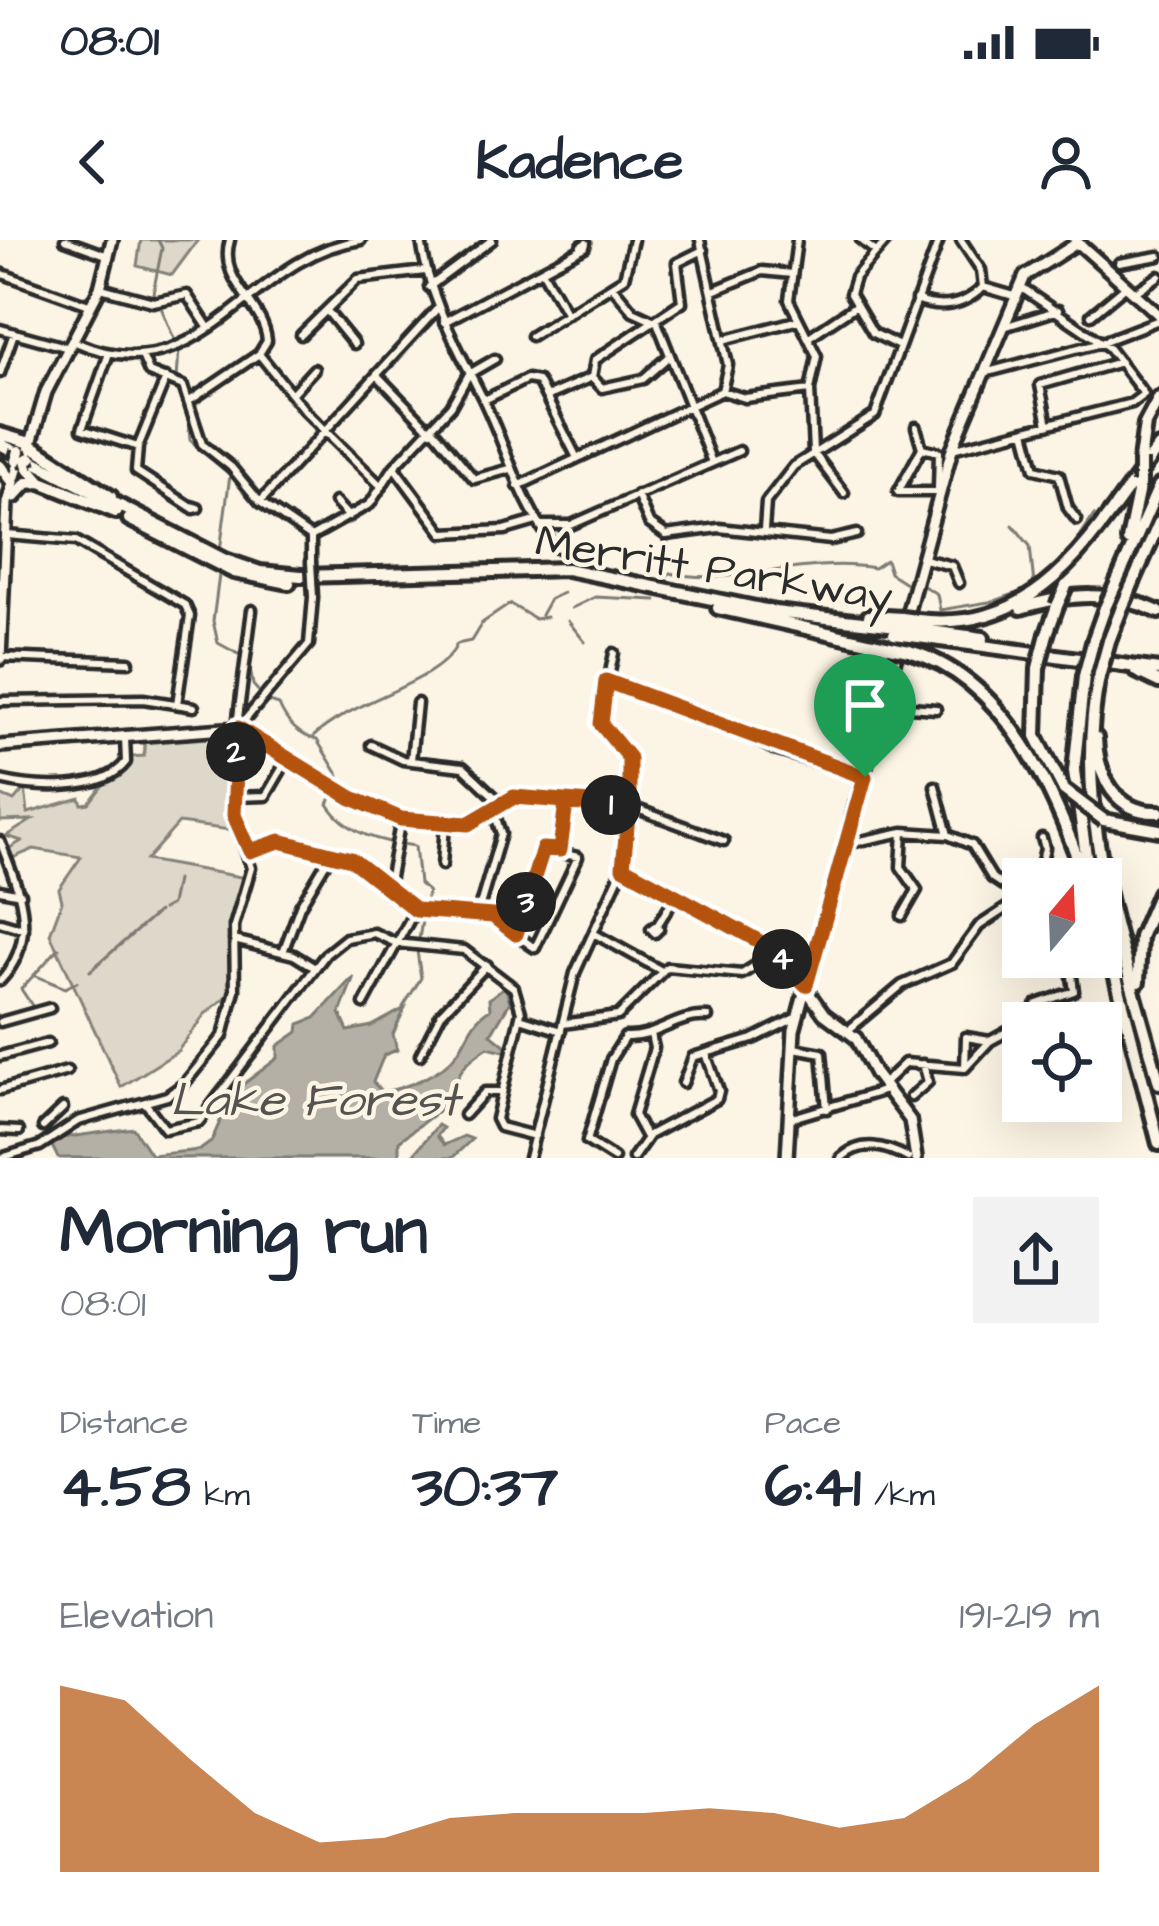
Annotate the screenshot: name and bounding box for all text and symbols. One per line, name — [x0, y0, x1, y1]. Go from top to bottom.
text: 08:01 — [60, 11, 159, 73]
text: Kadence — [476, 125, 683, 200]
icon: back — [60, 129, 126, 195]
icon: person — [1033, 129, 1099, 195]
street label: Merritt Parkway — [531, 511, 897, 630]
pin — [814, 654, 916, 777]
icon: arrive — [832, 672, 898, 738]
pin: 2 — [206, 722, 266, 782]
text: 2 — [227, 729, 245, 775]
pin: 1 — [581, 775, 641, 835]
text: 1 — [609, 782, 613, 828]
north arrow — [1002, 858, 1122, 978]
map controls — [1002, 858, 1122, 1122]
pin: 3 — [496, 872, 556, 932]
text: 3 — [518, 879, 534, 925]
pin: 4 — [752, 929, 812, 989]
text: 4 — [771, 936, 793, 982]
button: locate — [1002, 1002, 1122, 1122]
water label: Lake Forest — [171, 1068, 464, 1134]
text: Morning run — [60, 1187, 428, 1279]
button: share — [973, 1197, 1099, 1323]
text: 08:01 — [60, 1278, 146, 1332]
text: Distance — [60, 1400, 188, 1446]
text: Time — [412, 1400, 481, 1446]
text: Pace — [765, 1400, 841, 1446]
text: 4.58 — [60, 1446, 191, 1529]
text: 30:37 — [412, 1446, 558, 1529]
text: 6:41 — [765, 1446, 861, 1529]
text: km — [191, 1472, 250, 1518]
text: /km — [861, 1472, 935, 1518]
text: Elevation — [60, 1590, 214, 1644]
text: 191–219 m — [959, 1590, 1099, 1644]

